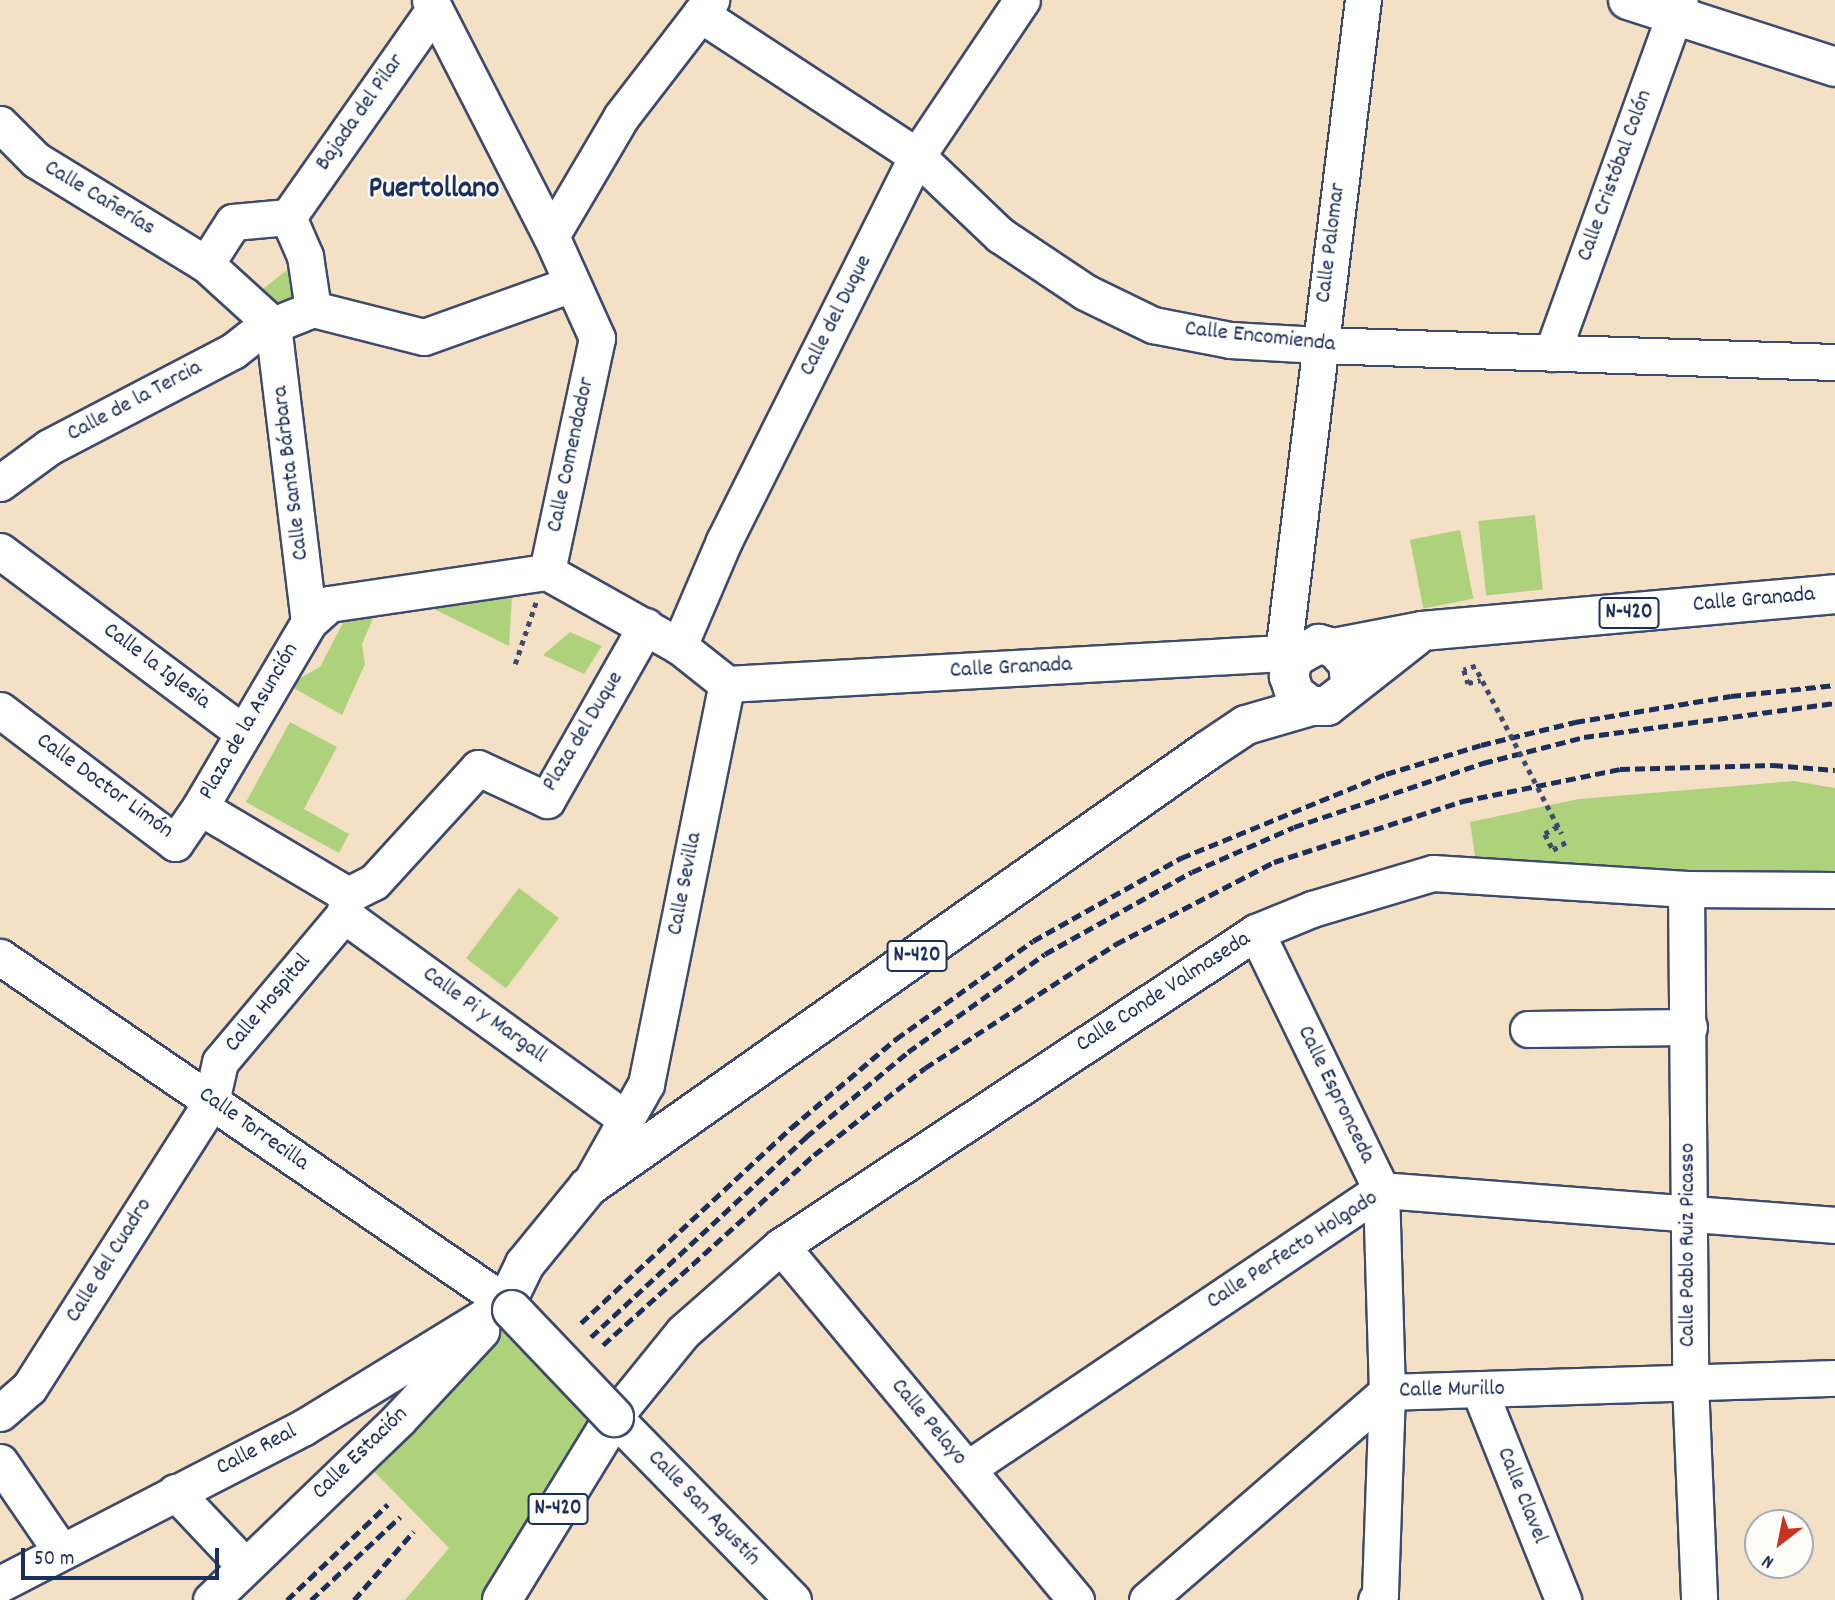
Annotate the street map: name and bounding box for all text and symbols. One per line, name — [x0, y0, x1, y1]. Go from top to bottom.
street label: Bajada del Pilar — [311, 49, 411, 177]
street label: Calle Cristóbal Colón — [1572, 87, 1660, 265]
street label: Calle Cañerías — [38, 155, 160, 243]
district label: Puertollano — [369, 173, 499, 209]
street label: Calle Palomar — [1311, 181, 1353, 305]
street label: Calle del Duque — [795, 251, 879, 381]
street label: Calle Encomienda — [1183, 316, 1337, 360]
street label: Calle de la Tercia — [63, 355, 207, 449]
street label: Calle Comendador — [542, 375, 602, 535]
street label: Calle Santa Bárbara — [268, 384, 316, 562]
street label: Calle Granada — [1692, 582, 1816, 620]
road number: N-420 — [1598, 596, 1660, 630]
street label: Calle la Iglesia — [97, 618, 215, 716]
street label: Plaza de la Asunción — [194, 639, 306, 805]
street label: Calle Granada — [949, 652, 1073, 686]
street label: Plaza del Duque — [537, 667, 631, 797]
street label: Calle Doctor Limón — [30, 728, 178, 846]
street label: Calle Sevilla — [663, 830, 709, 938]
street label: Calle Conde Valmaseda — [1072, 926, 1256, 1060]
road number: N-420 — [886, 939, 948, 974]
street label: Calle Hospital — [220, 949, 318, 1059]
street label: Calle Pi y Margall — [416, 961, 552, 1071]
street label: Calle Espronceda — [1290, 1022, 1380, 1168]
street label: Calle Torrecilla — [193, 1082, 313, 1178]
street label: Calle Pablo Ruiz Picasso — [1675, 1143, 1703, 1347]
street label: Calle Perfecto Holgado — [1202, 1185, 1384, 1317]
street label: Calle del Cuadro — [61, 1194, 159, 1328]
street label: Calle Pelayo — [884, 1374, 972, 1472]
street label: Calle Murillo — [1399, 1376, 1505, 1406]
street label: Calle Estación — [307, 1402, 415, 1506]
street label: Calle Real — [212, 1419, 302, 1483]
street label: Calle Clavel — [1489, 1444, 1553, 1548]
street label: Calle San Agustín — [641, 1445, 765, 1573]
road number: N-420 — [526, 1492, 590, 1526]
north arrow — [1744, 1509, 1814, 1579]
scale bar — [24, 1534, 222, 1578]
text: 50 m — [34, 1545, 74, 1575]
text: N — [1758, 1547, 1780, 1574]

